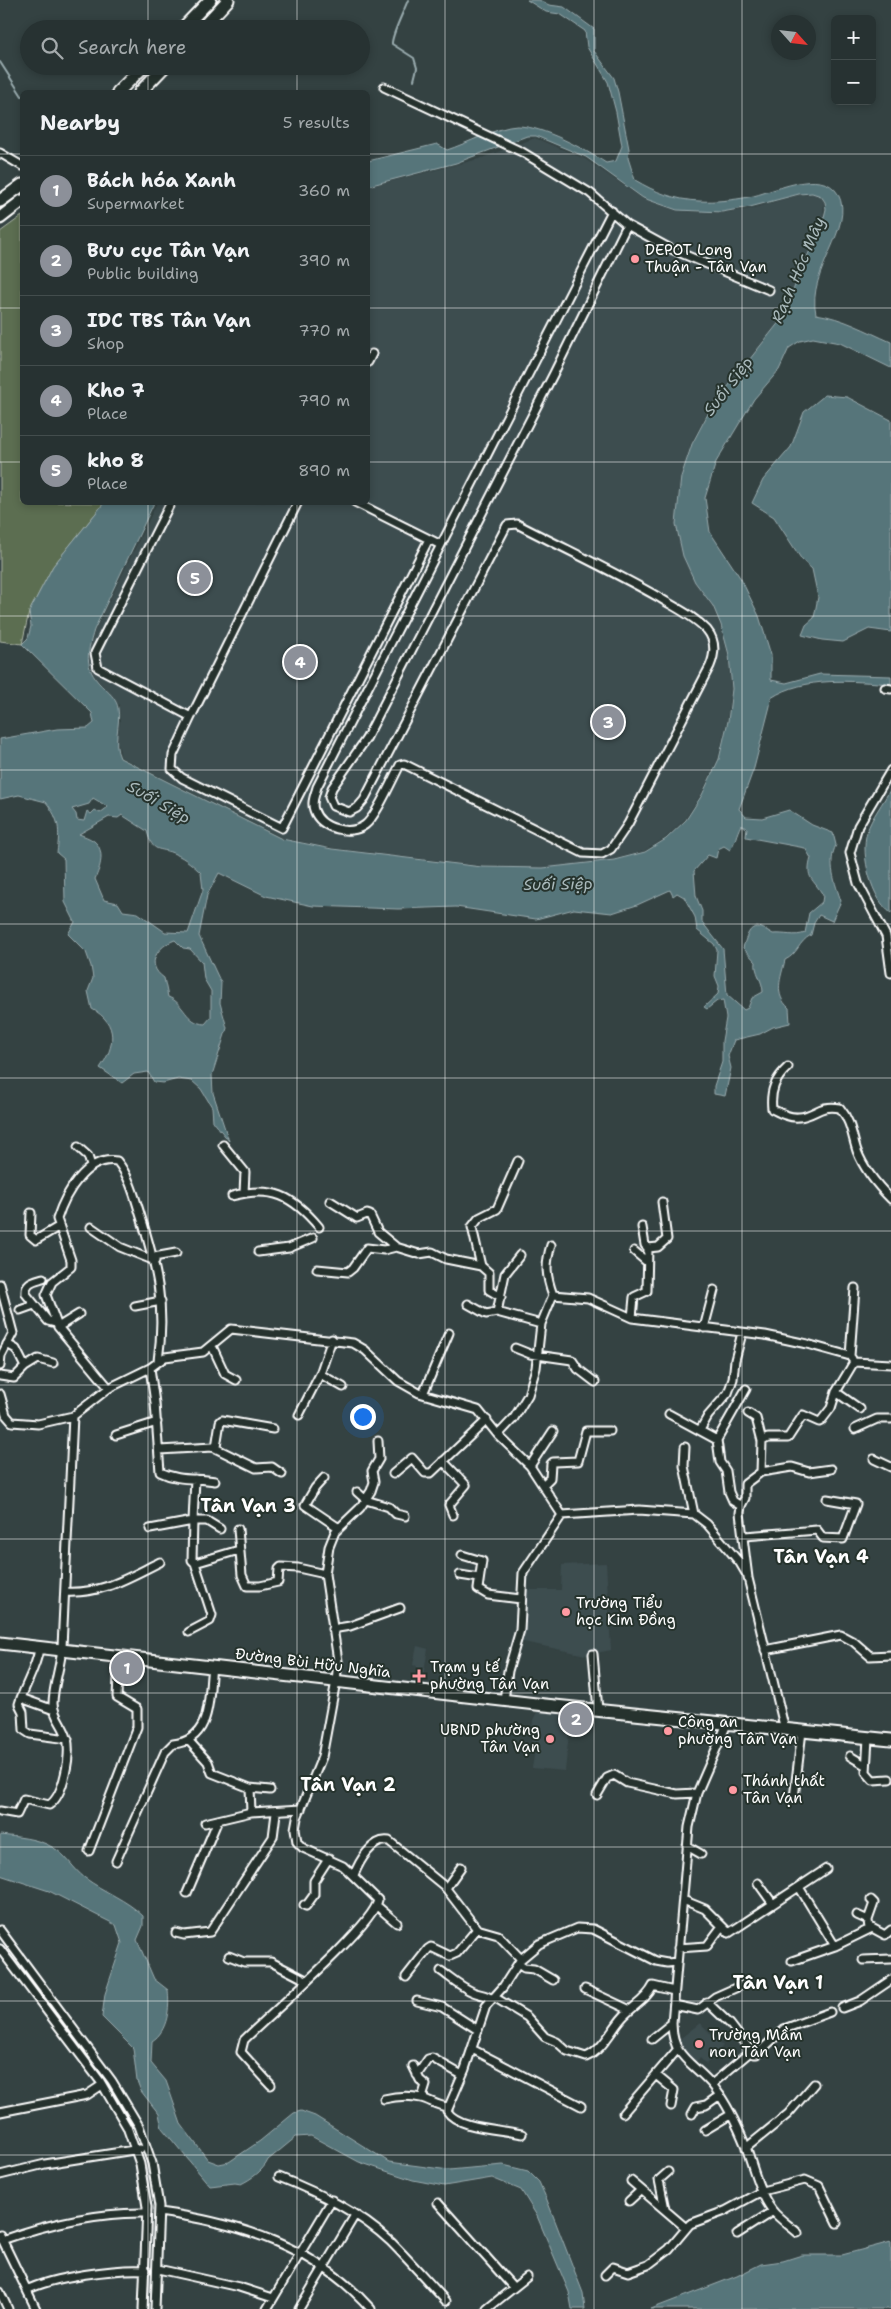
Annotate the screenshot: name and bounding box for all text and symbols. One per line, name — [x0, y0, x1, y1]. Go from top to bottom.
north arrow — [771, 15, 816, 60]
map controls — [831, 15, 876, 105]
button: + — [831, 15, 876, 60]
search box — [20, 20, 370, 75]
icon: search — [38, 34, 66, 62]
text: Search here — [78, 35, 187, 60]
button: − — [831, 60, 876, 105]
text: Nearby — [40, 109, 120, 137]
text: 5 results — [283, 112, 350, 133]
text: Bách hóa Xanh — [87, 168, 236, 193]
text: 1 — [52, 180, 60, 201]
text: 360 m — [298, 180, 350, 201]
text: Supermarket — [87, 193, 184, 214]
water label: Rạch Hóc Mây — [766, 214, 830, 326]
text: Bưu cục Tân Vạn — [87, 238, 250, 263]
place label: DEPOT Long Thuận - Tân Vạn — [645, 240, 767, 277]
text: 2 — [50, 250, 62, 271]
text: 390 m — [298, 250, 350, 271]
marker: DEPOT Long Thuận - Tân Vạn — [629, 253, 641, 265]
text: Public building — [87, 263, 199, 284]
text: IDC TBS Tân Vạn — [87, 308, 251, 333]
text: 3 — [50, 320, 62, 341]
text: 770 m — [298, 320, 350, 341]
text: Shop — [87, 333, 124, 354]
water label: Suối Siệp — [698, 352, 758, 420]
text: Kho 7 — [87, 378, 145, 403]
text: 4 — [50, 390, 62, 411]
text: 790 m — [298, 390, 350, 411]
text: Place — [87, 403, 128, 424]
text: kho 8 — [87, 448, 144, 473]
text: 5 — [51, 460, 61, 481]
text: 890 m — [298, 460, 350, 481]
text: Place — [87, 473, 128, 494]
pin: 5 — [179, 559, 211, 597]
pin: 4 — [284, 643, 316, 681]
pin: 3 — [592, 703, 624, 741]
water label: Suối Siệp — [124, 776, 194, 828]
water label: Suối Siệp — [523, 873, 593, 895]
your location — [350, 1404, 376, 1430]
district label: Tân Vạn 3 — [201, 1494, 295, 1518]
district label: Tân Vạn 4 — [774, 1545, 869, 1569]
place label: Trường Tiểu học Kim Đồng — [576, 1593, 676, 1630]
marker: Trường Tiểu học Kim Đồng — [560, 1606, 572, 1618]
street label: Đường Bùi Hữu Nghĩa — [234, 1644, 392, 1683]
pin: 1 — [111, 1649, 143, 1687]
place label: Trạm y tế phường Tân Vạn — [430, 1657, 549, 1694]
marker: Trạm y tế phường Tân Vạn — [412, 1669, 426, 1683]
pin: 2 — [560, 1700, 592, 1738]
place label: Công an phường Tân Vạn — [678, 1712, 797, 1749]
place label: UBND phường Tân Vạn — [440, 1720, 540, 1757]
marker: Công an phường Tân Vạn — [662, 1725, 674, 1737]
marker: UBND phường Tân Vạn — [544, 1733, 556, 1745]
place label: Thánh thất Tân Vạn — [743, 1771, 825, 1808]
district label: Tân Vạn 2 — [301, 1773, 396, 1797]
marker: Thánh thất Tân Vạn — [727, 1784, 739, 1796]
district label: Tân Vạn 1 — [733, 1971, 823, 1995]
place label: Trường Mầm non Tân Vạn — [709, 2025, 802, 2062]
marker: Trường Mầm non Tân Vạn — [693, 2038, 705, 2050]

